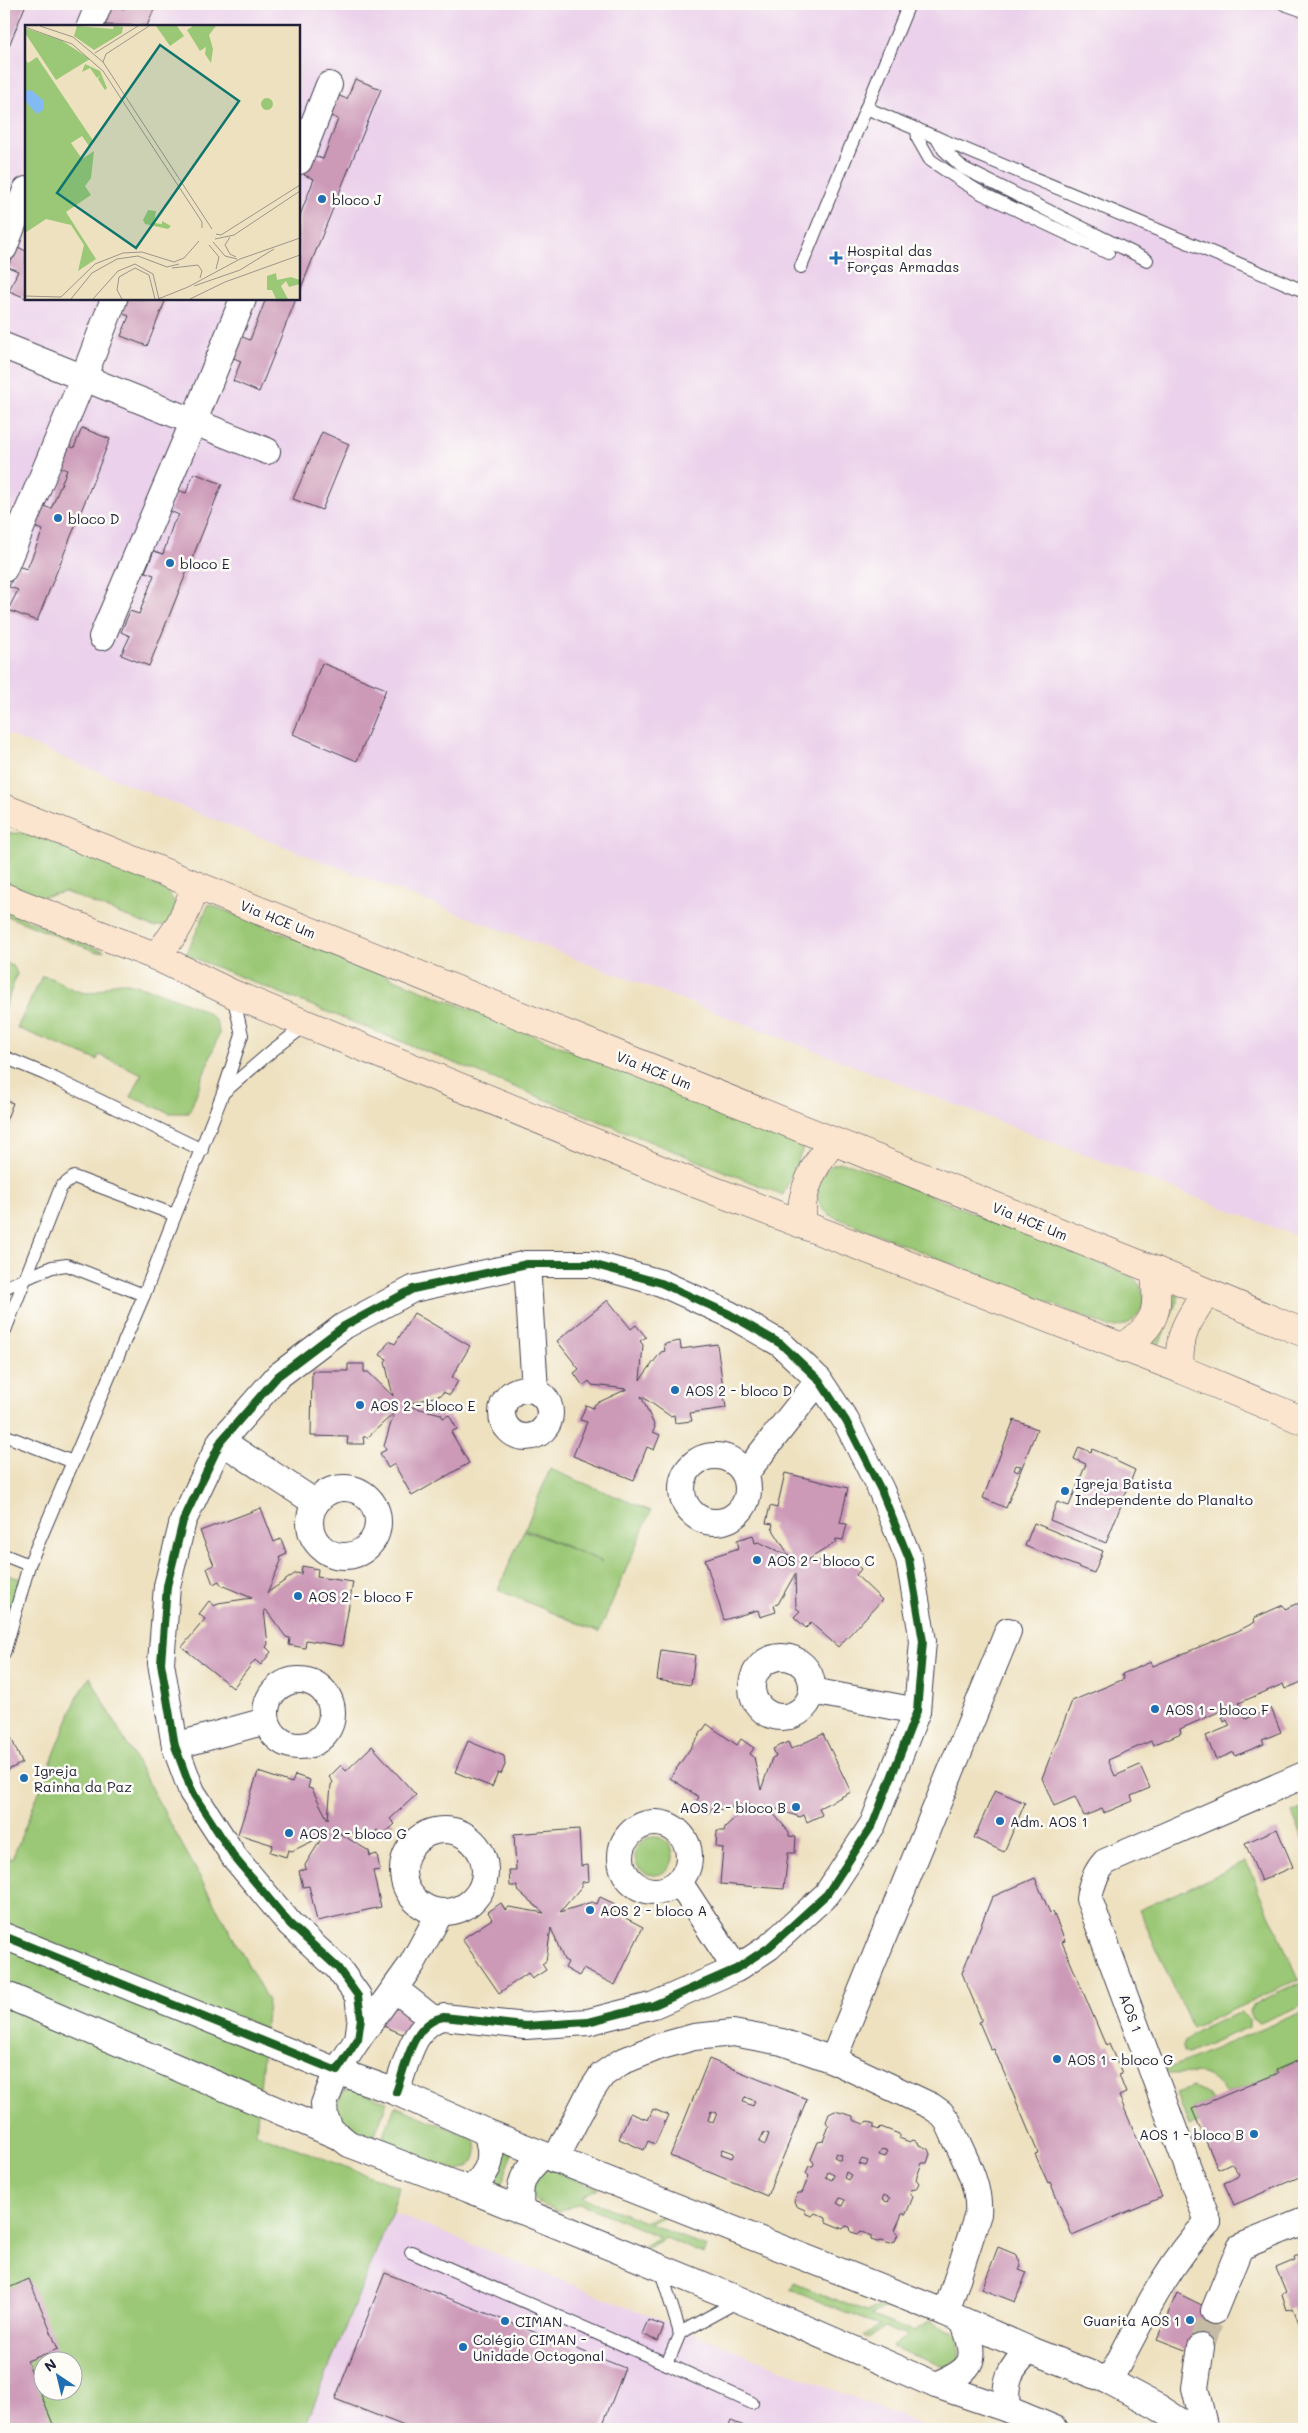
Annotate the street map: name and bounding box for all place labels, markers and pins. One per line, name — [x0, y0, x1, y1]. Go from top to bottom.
place label: bloco J — [332, 190, 382, 209]
marker: bloco J — [316, 193, 328, 205]
place label: Hospital das Forças Armadas — [847, 241, 959, 276]
marker: Hospital das Forças Armadas — [829, 251, 843, 265]
place label: bloco D — [68, 509, 119, 528]
marker: bloco D — [52, 512, 64, 524]
place label: bloco E — [180, 554, 230, 573]
marker: bloco E — [164, 557, 176, 569]
place label: AOS 2 - bloco D — [685, 1381, 792, 1400]
marker: AOS 2 - bloco D — [669, 1384, 681, 1396]
place label: AOS 2 - bloco E — [370, 1396, 476, 1415]
marker: AOS 2 - bloco E — [354, 1399, 366, 1411]
place label: Igreja Batista Independente do Planalto — [1075, 1474, 1253, 1509]
marker: Igreja Batista Independente do Planalto — [1059, 1485, 1071, 1497]
place label: AOS 2 - bloco C — [767, 1551, 875, 1570]
marker: AOS 2 - bloco C — [751, 1554, 763, 1566]
place label: AOS 2 - bloco F — [308, 1587, 414, 1606]
marker: AOS 2 - bloco F — [292, 1590, 304, 1602]
place label: AOS 1 - bloco F — [1165, 1700, 1269, 1719]
marker: AOS 1 - bloco F — [1149, 1703, 1161, 1715]
place label: Igreja Rainha da Paz — [34, 1761, 132, 1796]
marker: Igreja Rainha da Paz — [18, 1772, 30, 1784]
place label: AOS 2 - bloco B — [680, 1798, 786, 1817]
marker: AOS 2 - bloco B — [790, 1801, 802, 1813]
place label: Adm. AOS 1 — [1010, 1812, 1088, 1831]
marker: Adm. AOS 1 — [994, 1815, 1006, 1827]
place label: AOS 2 - bloco G — [299, 1824, 407, 1843]
marker: AOS 2 - bloco G — [283, 1827, 295, 1839]
place label: AOS 2 - bloco A — [600, 1901, 707, 1920]
marker: AOS 2 - bloco A — [584, 1904, 596, 1916]
place label: AOS 1 - bloco G — [1067, 2050, 1173, 2069]
marker: AOS 1 - bloco G — [1051, 2053, 1063, 2065]
place label: AOS 1 - bloco B — [1139, 2125, 1244, 2144]
marker: AOS 1 - bloco B — [1248, 2128, 1260, 2140]
place label: Guarita AOS 1 — [1083, 2311, 1180, 2330]
place label: CIMAN — [515, 2312, 562, 2331]
marker: Guarita AOS 1 — [1184, 2314, 1196, 2326]
marker: CIMAN — [499, 2315, 511, 2327]
place label: Colégio CIMAN - Unidade Octogonal — [473, 2330, 604, 2365]
marker: Colégio CIMAN - Unidade Octogonal — [457, 2341, 469, 2353]

